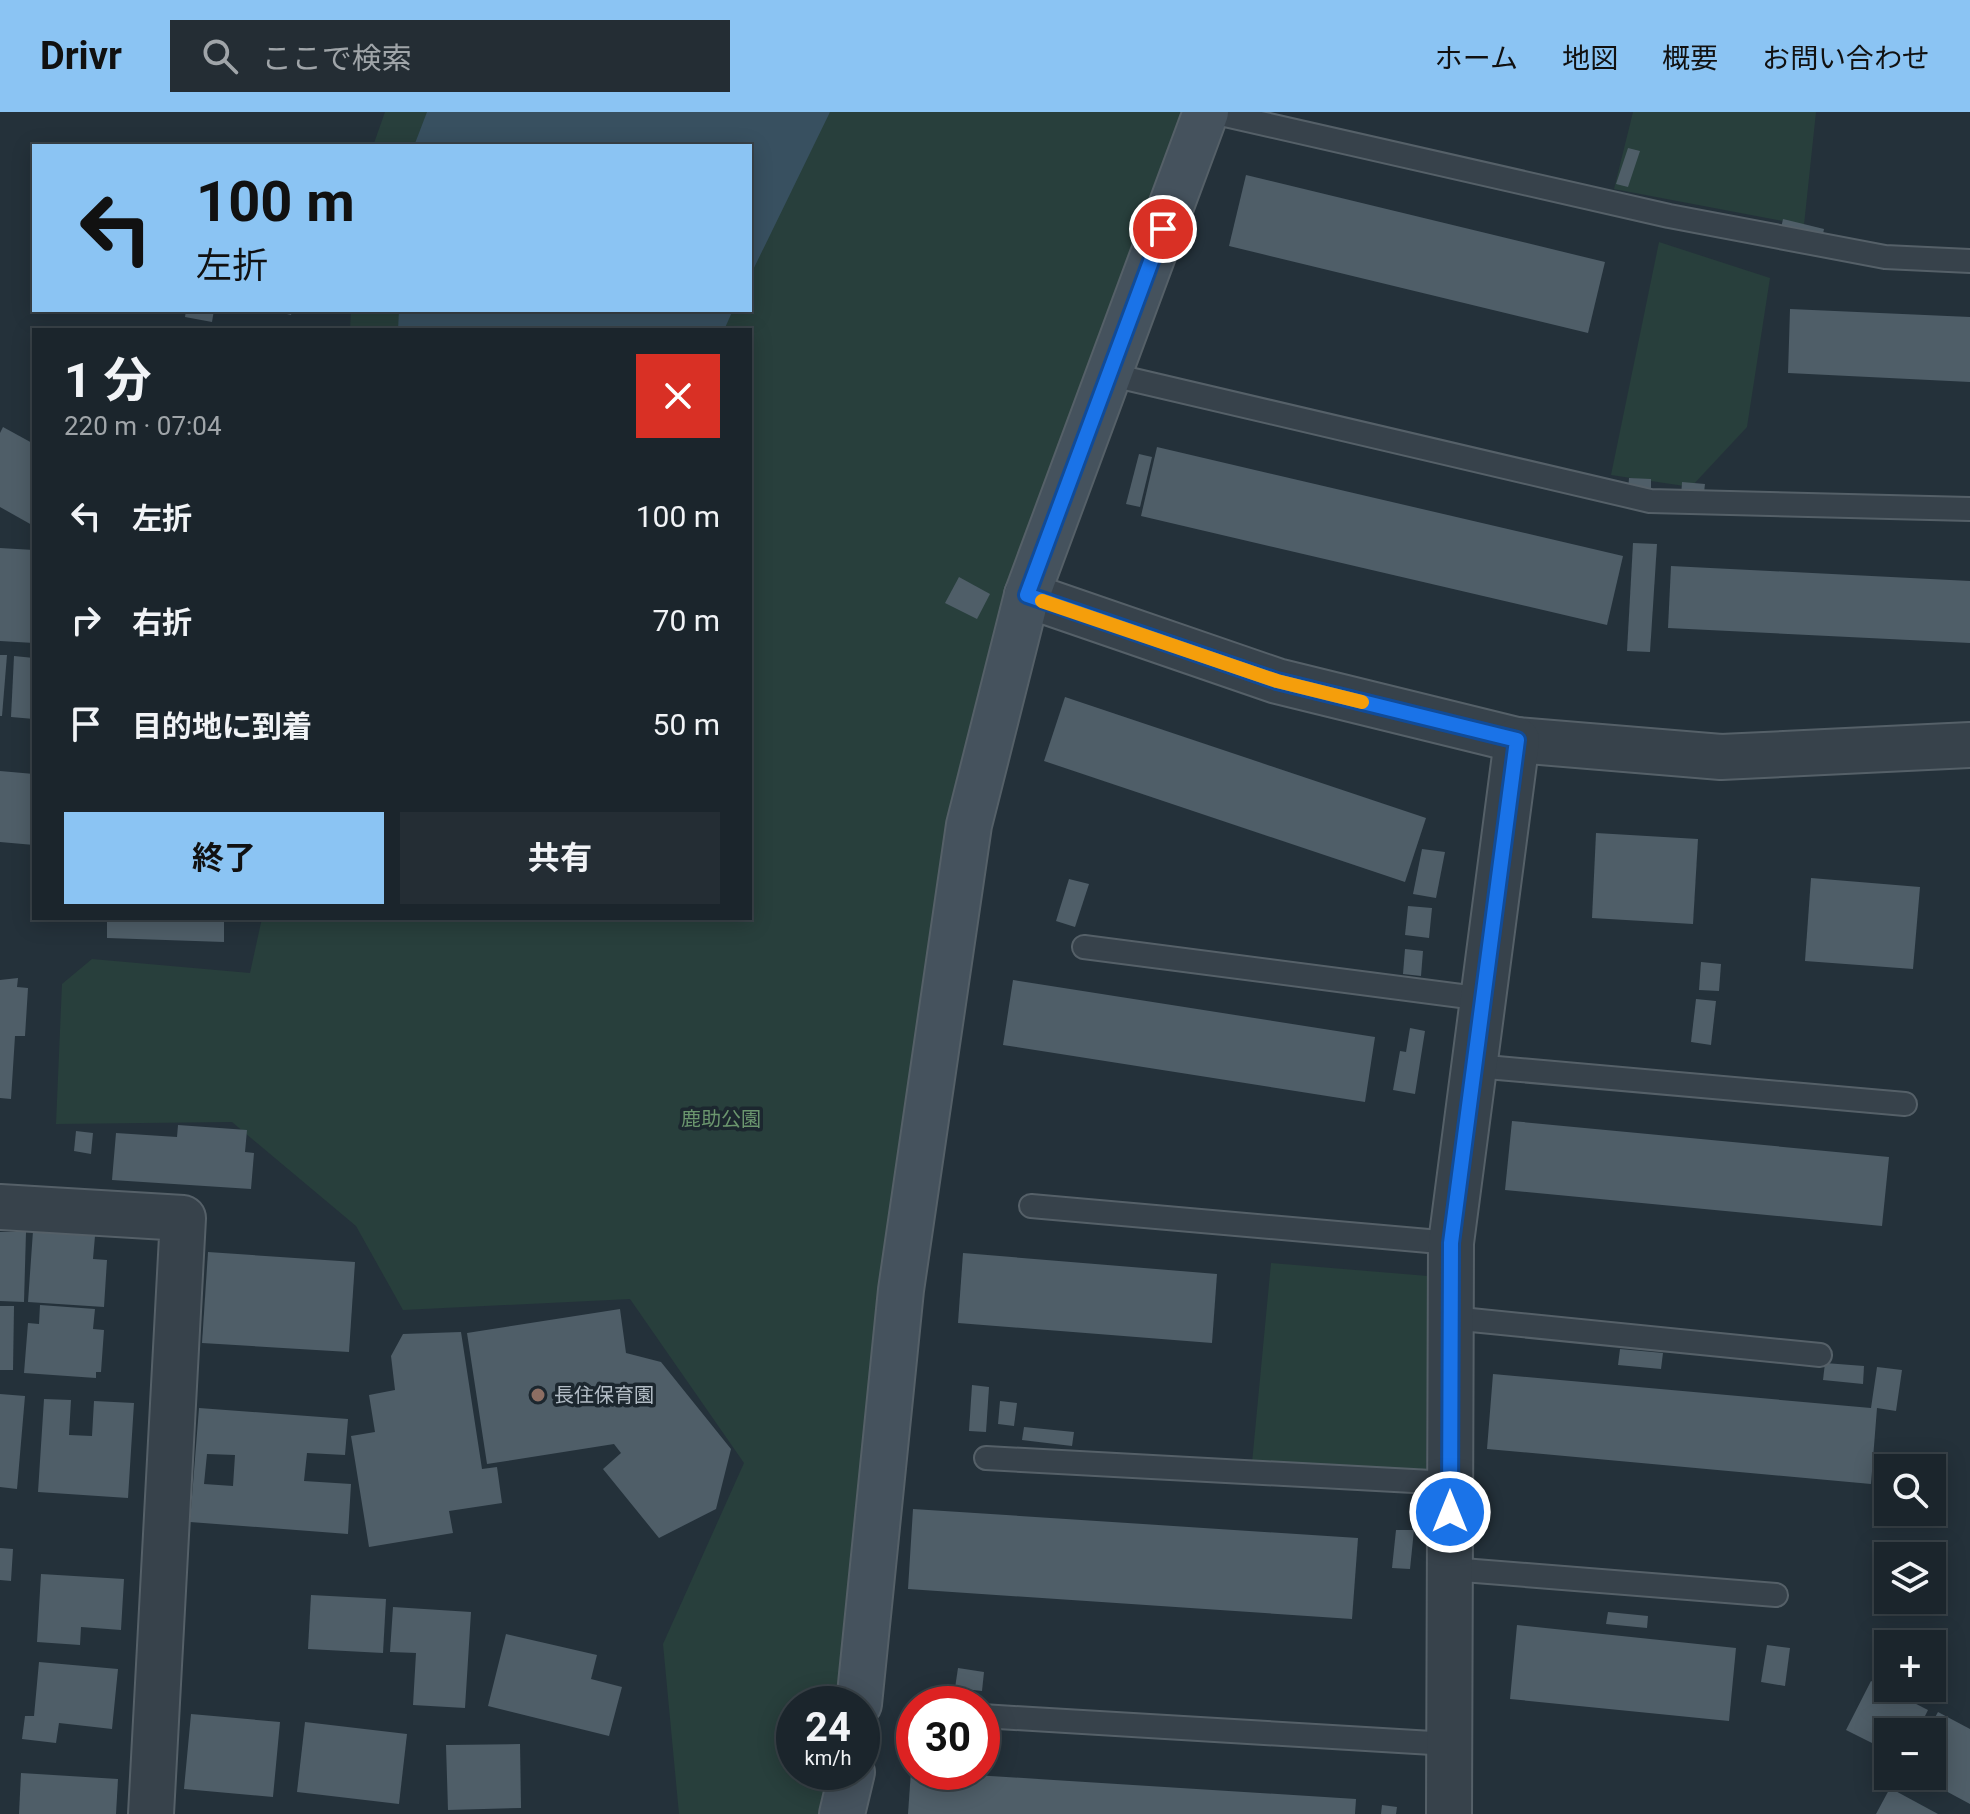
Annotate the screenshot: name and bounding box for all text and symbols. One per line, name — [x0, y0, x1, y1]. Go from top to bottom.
search box — [170, 20, 730, 92]
text: Drivr — [40, 34, 122, 78]
icon: search — [198, 34, 242, 78]
text: ここで検索 — [262, 41, 412, 76]
text: ホーム — [1435, 42, 1518, 75]
text: 地図 — [1562, 42, 1618, 75]
text: 概要 — [1662, 42, 1718, 75]
text: お問い合わせ — [1762, 42, 1930, 75]
text: 100 m — [196, 169, 355, 235]
icon: left — [64, 176, 168, 280]
pin — [1129, 195, 1197, 263]
icon: arrive — [1141, 207, 1185, 251]
text: 左折 — [196, 245, 268, 287]
text: 1 分 — [64, 352, 151, 409]
button: close — [636, 354, 720, 438]
text: 220 m · 07:04 — [64, 411, 222, 441]
icon: left — [64, 494, 108, 538]
text: 100 m — [636, 499, 720, 534]
text: 左折 — [132, 501, 192, 536]
icon: right — [64, 598, 108, 642]
text: 70 m — [653, 603, 720, 638]
text: 右折 — [132, 605, 192, 640]
icon: arrive — [64, 702, 108, 746]
text: 50 m — [653, 707, 720, 742]
text: 目的地に到着 — [132, 709, 312, 744]
button: 終了 — [64, 812, 384, 904]
button: 共有 — [400, 812, 720, 904]
park label: 鹿助公園 — [681, 1107, 761, 1131]
place label: 長住保育園 — [554, 1383, 654, 1407]
marker: 長住保育園 — [529, 1386, 547, 1404]
map controls — [1874, 1454, 1946, 1790]
button: search — [1874, 1454, 1946, 1526]
position arrow — [1408, 1470, 1492, 1554]
button: layers — [1874, 1542, 1946, 1614]
button: + — [1874, 1630, 1946, 1702]
speed limit sign: 30 — [896, 1686, 1000, 1790]
text: 24 — [805, 1704, 851, 1751]
button: − — [1874, 1718, 1946, 1790]
text: km/h — [805, 1746, 851, 1770]

